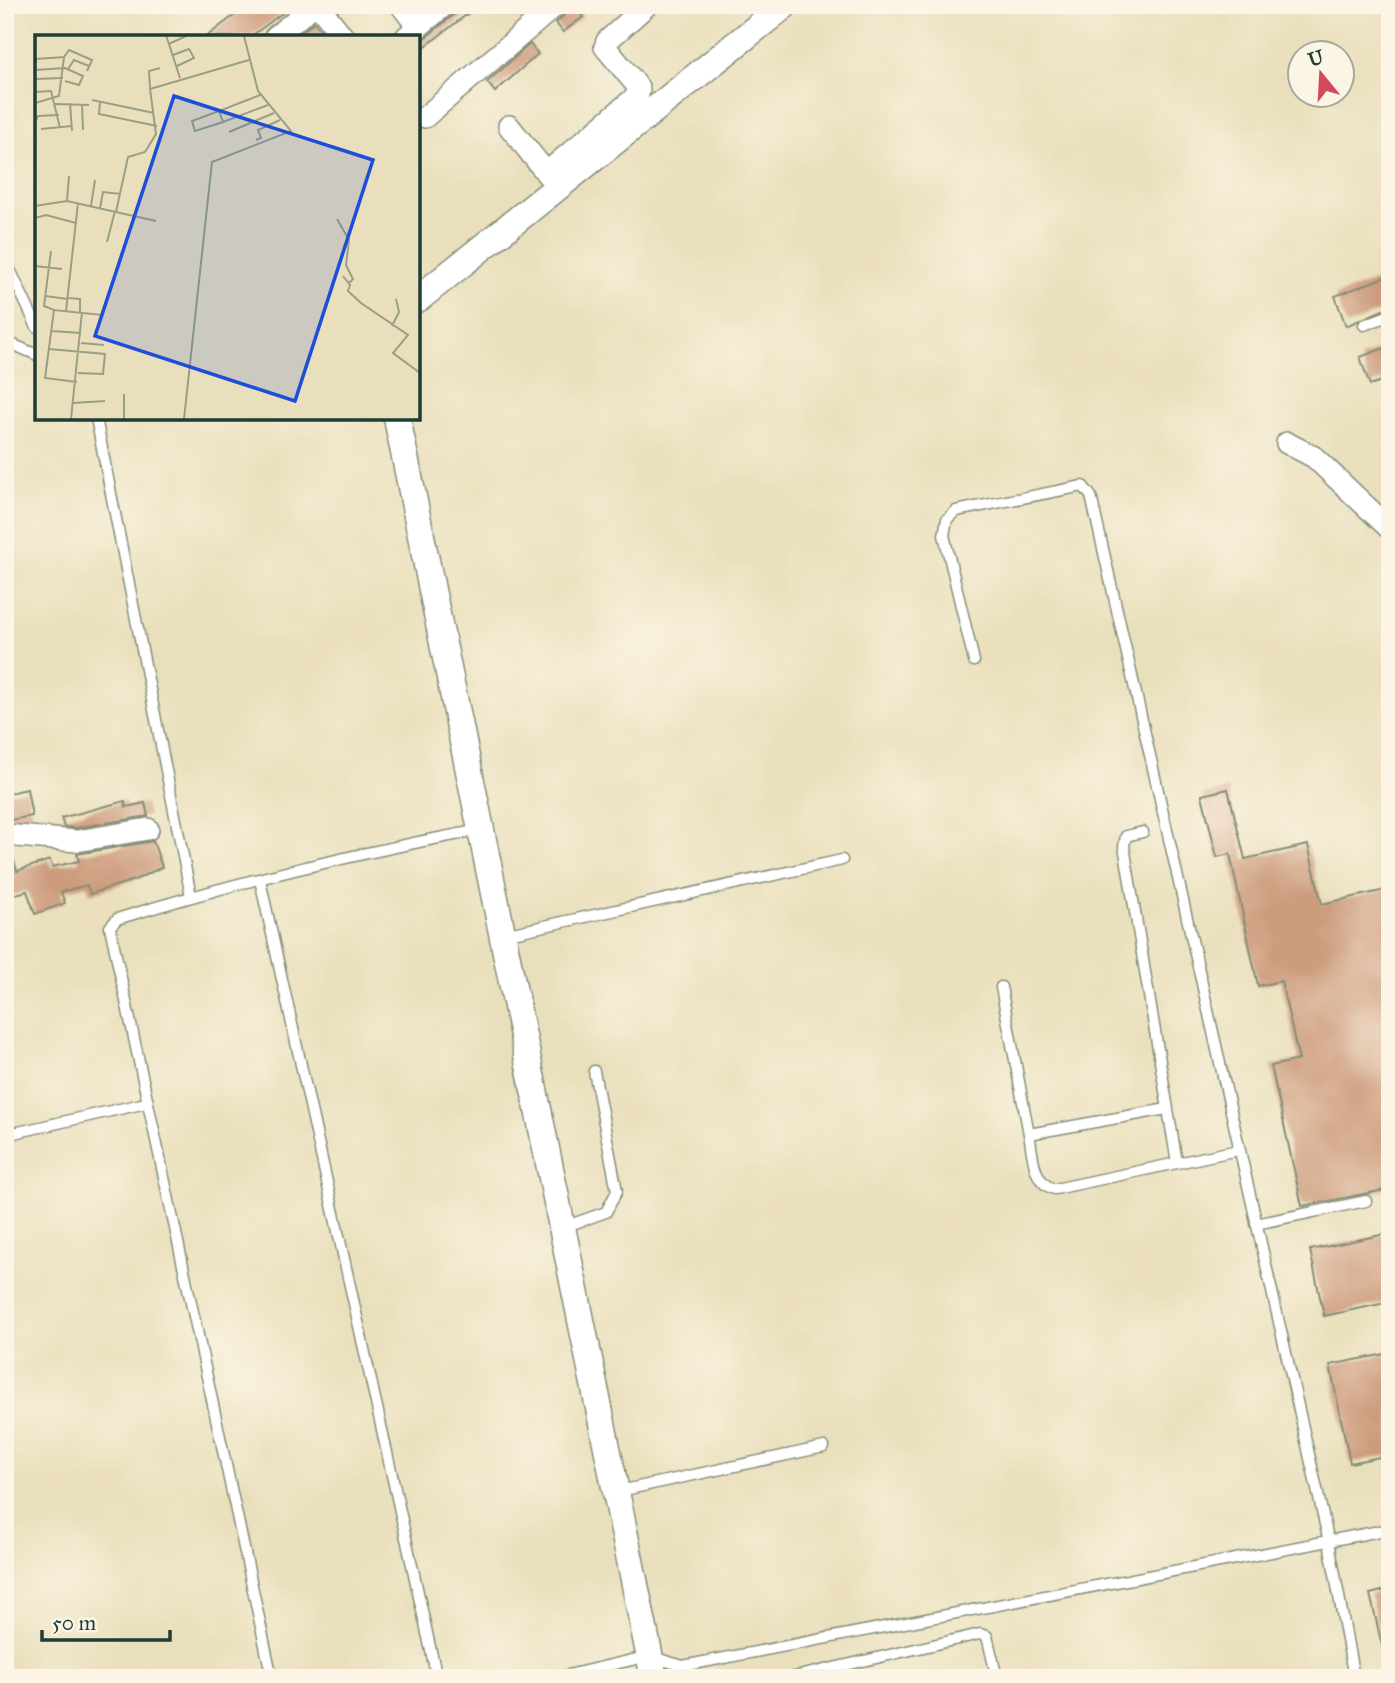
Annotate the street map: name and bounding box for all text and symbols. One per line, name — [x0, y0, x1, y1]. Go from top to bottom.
inset map — [35, 35, 420, 420]
north arrow — [1286, 38, 1356, 108]
text: U — [1305, 45, 1328, 72]
scale bar — [42, 1599, 170, 1643]
text: 50 m — [52, 1610, 97, 1636]

